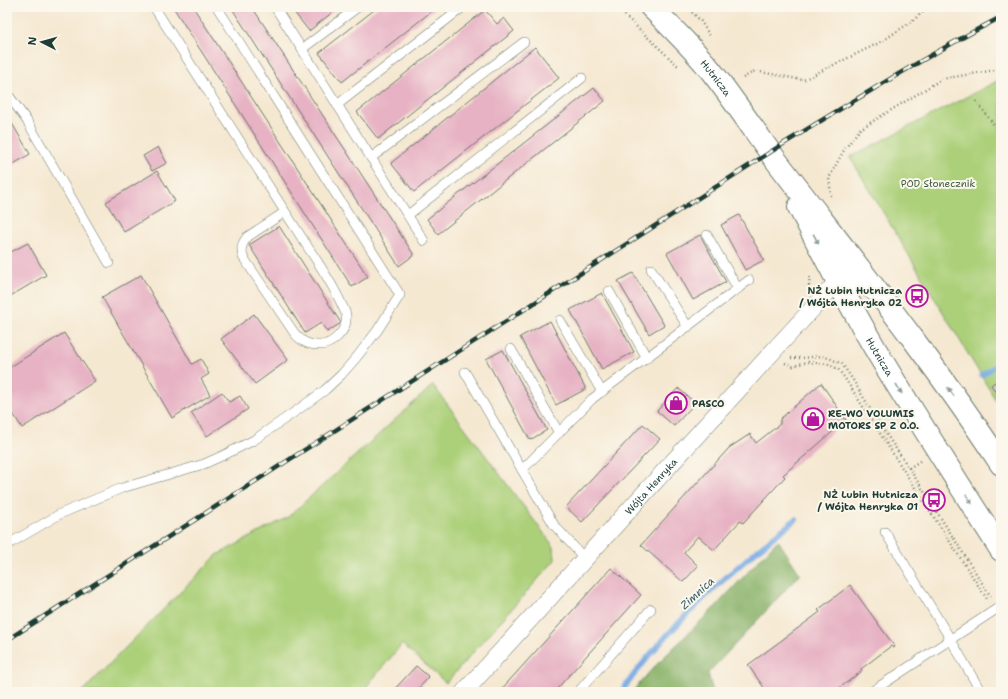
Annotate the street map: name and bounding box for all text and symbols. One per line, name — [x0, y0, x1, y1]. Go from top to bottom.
north arrow — [22, 22, 62, 62]
text: N — [25, 36, 40, 46]
street label: Hutnicza — [697, 57, 734, 99]
park label: POD Słonecznik — [901, 177, 976, 190]
one-way arrow — [812, 233, 819, 245]
bus stop icon: NŻ Lubin Hutnicza / Wójta Henryka 02 — [904, 283, 930, 309]
place label: NŻ Lubin Hutnicza / Wójta Henryka 02 — [799, 284, 902, 309]
street label: Hutnicza — [863, 335, 896, 379]
one-way arrow — [896, 383, 903, 395]
one-way arrow — [948, 387, 956, 397]
shop icon: PASCO — [663, 390, 689, 416]
place label: PASCO — [692, 397, 724, 410]
shop icon: RE-WO VOLUMIS MOTORS SP Z O.O. — [800, 406, 826, 432]
place label: RE-WO VOLUMIS MOTORS SP Z O.O. — [828, 407, 919, 432]
street label: Wójta Henryka — [622, 455, 681, 518]
bus stop icon: NŻ Lubin Hutnicza / Wójta Henryka 01 — [921, 487, 947, 513]
place label: NŻ Lubin Hutnicza / Wójta Henryka 01 — [817, 488, 918, 513]
one-way arrow — [965, 493, 972, 505]
water label: Zimnica — [677, 574, 718, 613]

